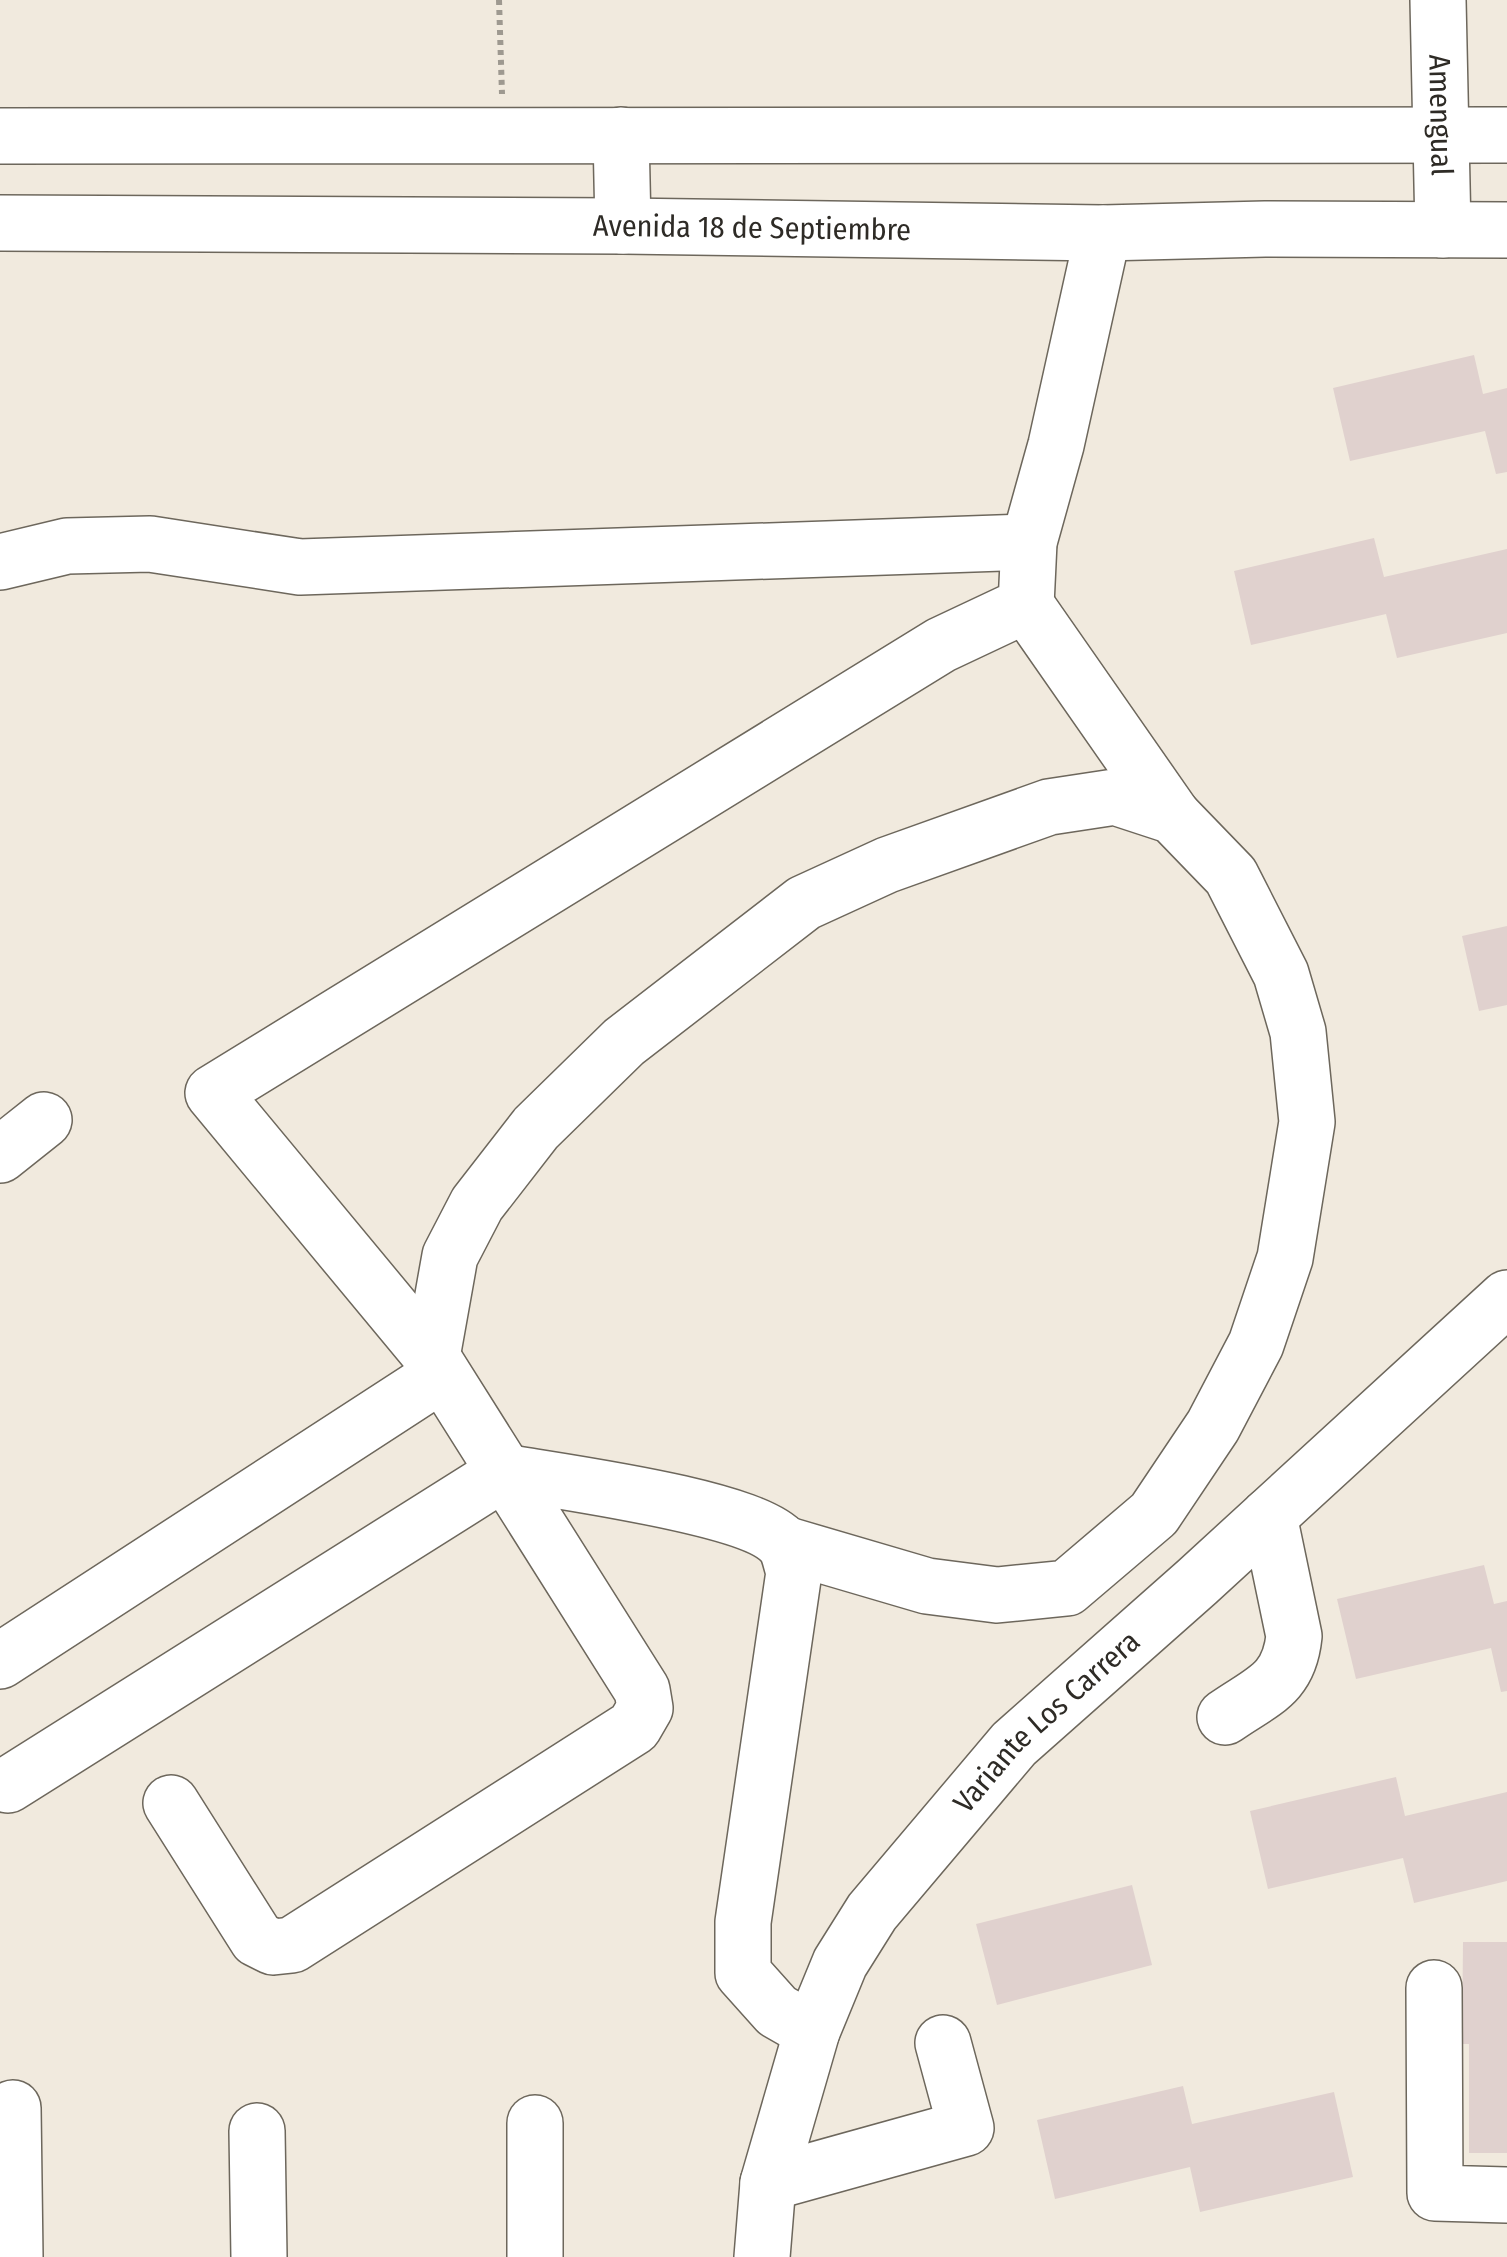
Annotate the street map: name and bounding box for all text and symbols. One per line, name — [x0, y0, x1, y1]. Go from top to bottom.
street label: Amengual — [1421, 54, 1460, 176]
street label: Avenida 18 de Septiembre — [593, 208, 911, 248]
street label: Variante Los Carrera — [946, 1623, 1147, 1820]

